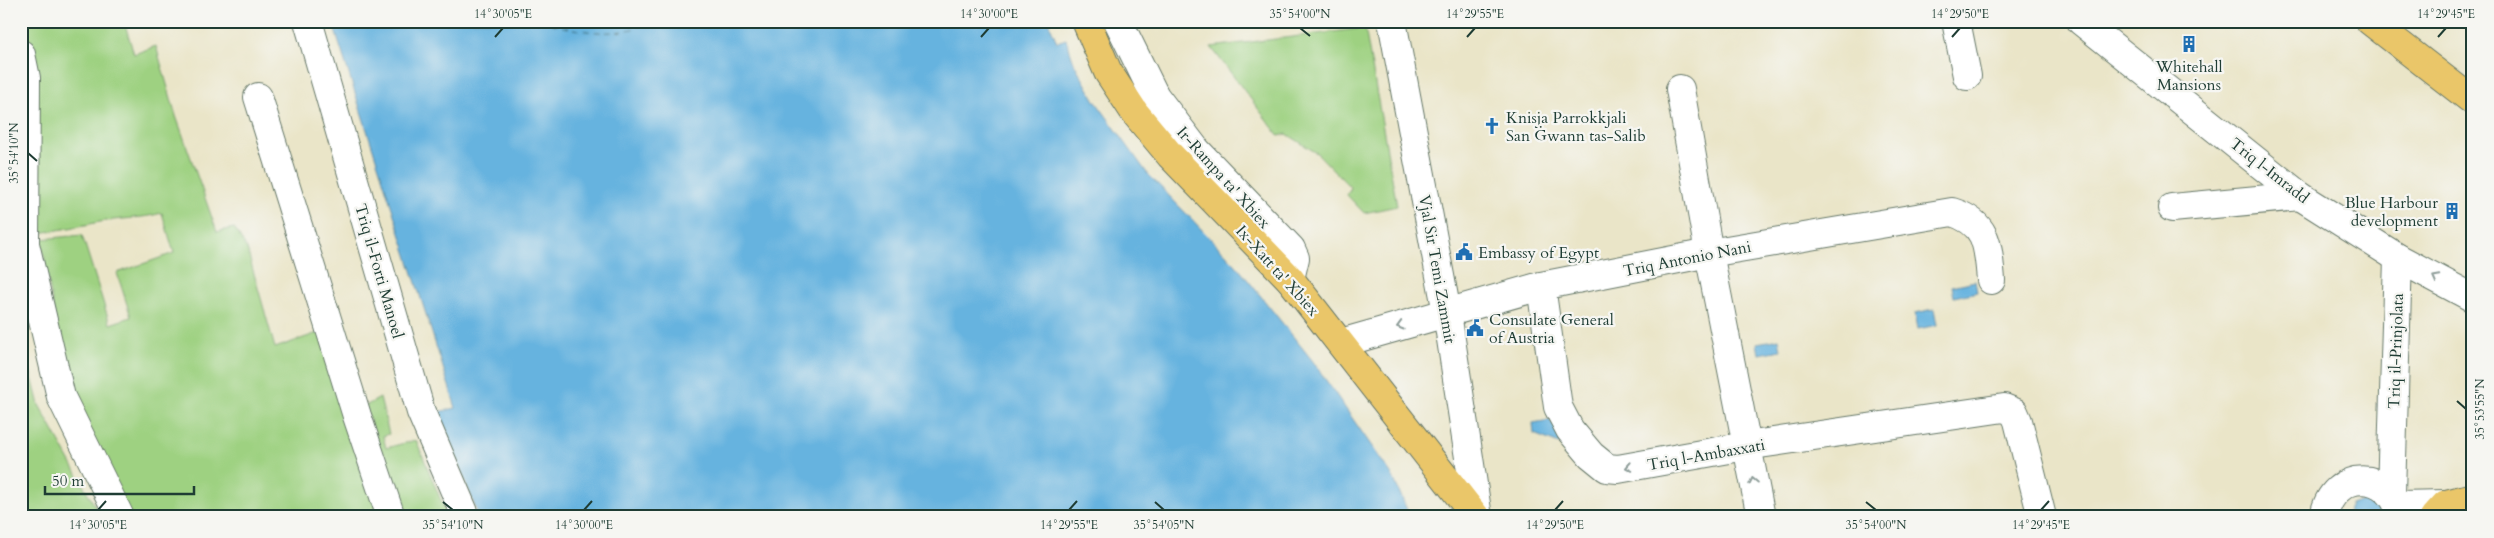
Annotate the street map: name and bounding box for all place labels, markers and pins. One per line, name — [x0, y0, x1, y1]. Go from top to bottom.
building icon: Whitehall Mansions — [2179, 34, 2199, 54]
place label: Whitehall Mansions — [2154, 56, 2223, 96]
place label: Knisja Parrokkjali San Ġwann tas-Salib — [1506, 107, 1646, 147]
church icon: Knisja Parrokkjali San Ġwann tas-Salib — [1482, 116, 1502, 136]
place label: Blue Harbour development — [2345, 192, 2438, 232]
building icon: Blue Harbour development — [2442, 201, 2462, 221]
public building icon: Embassy of Egypt — [1454, 242, 1474, 262]
place label: Embassy of Egypt — [1478, 242, 1599, 264]
place label: Consulate General of Austria — [1489, 309, 1614, 349]
public building icon: Consulate General of Austria — [1465, 318, 1485, 338]

